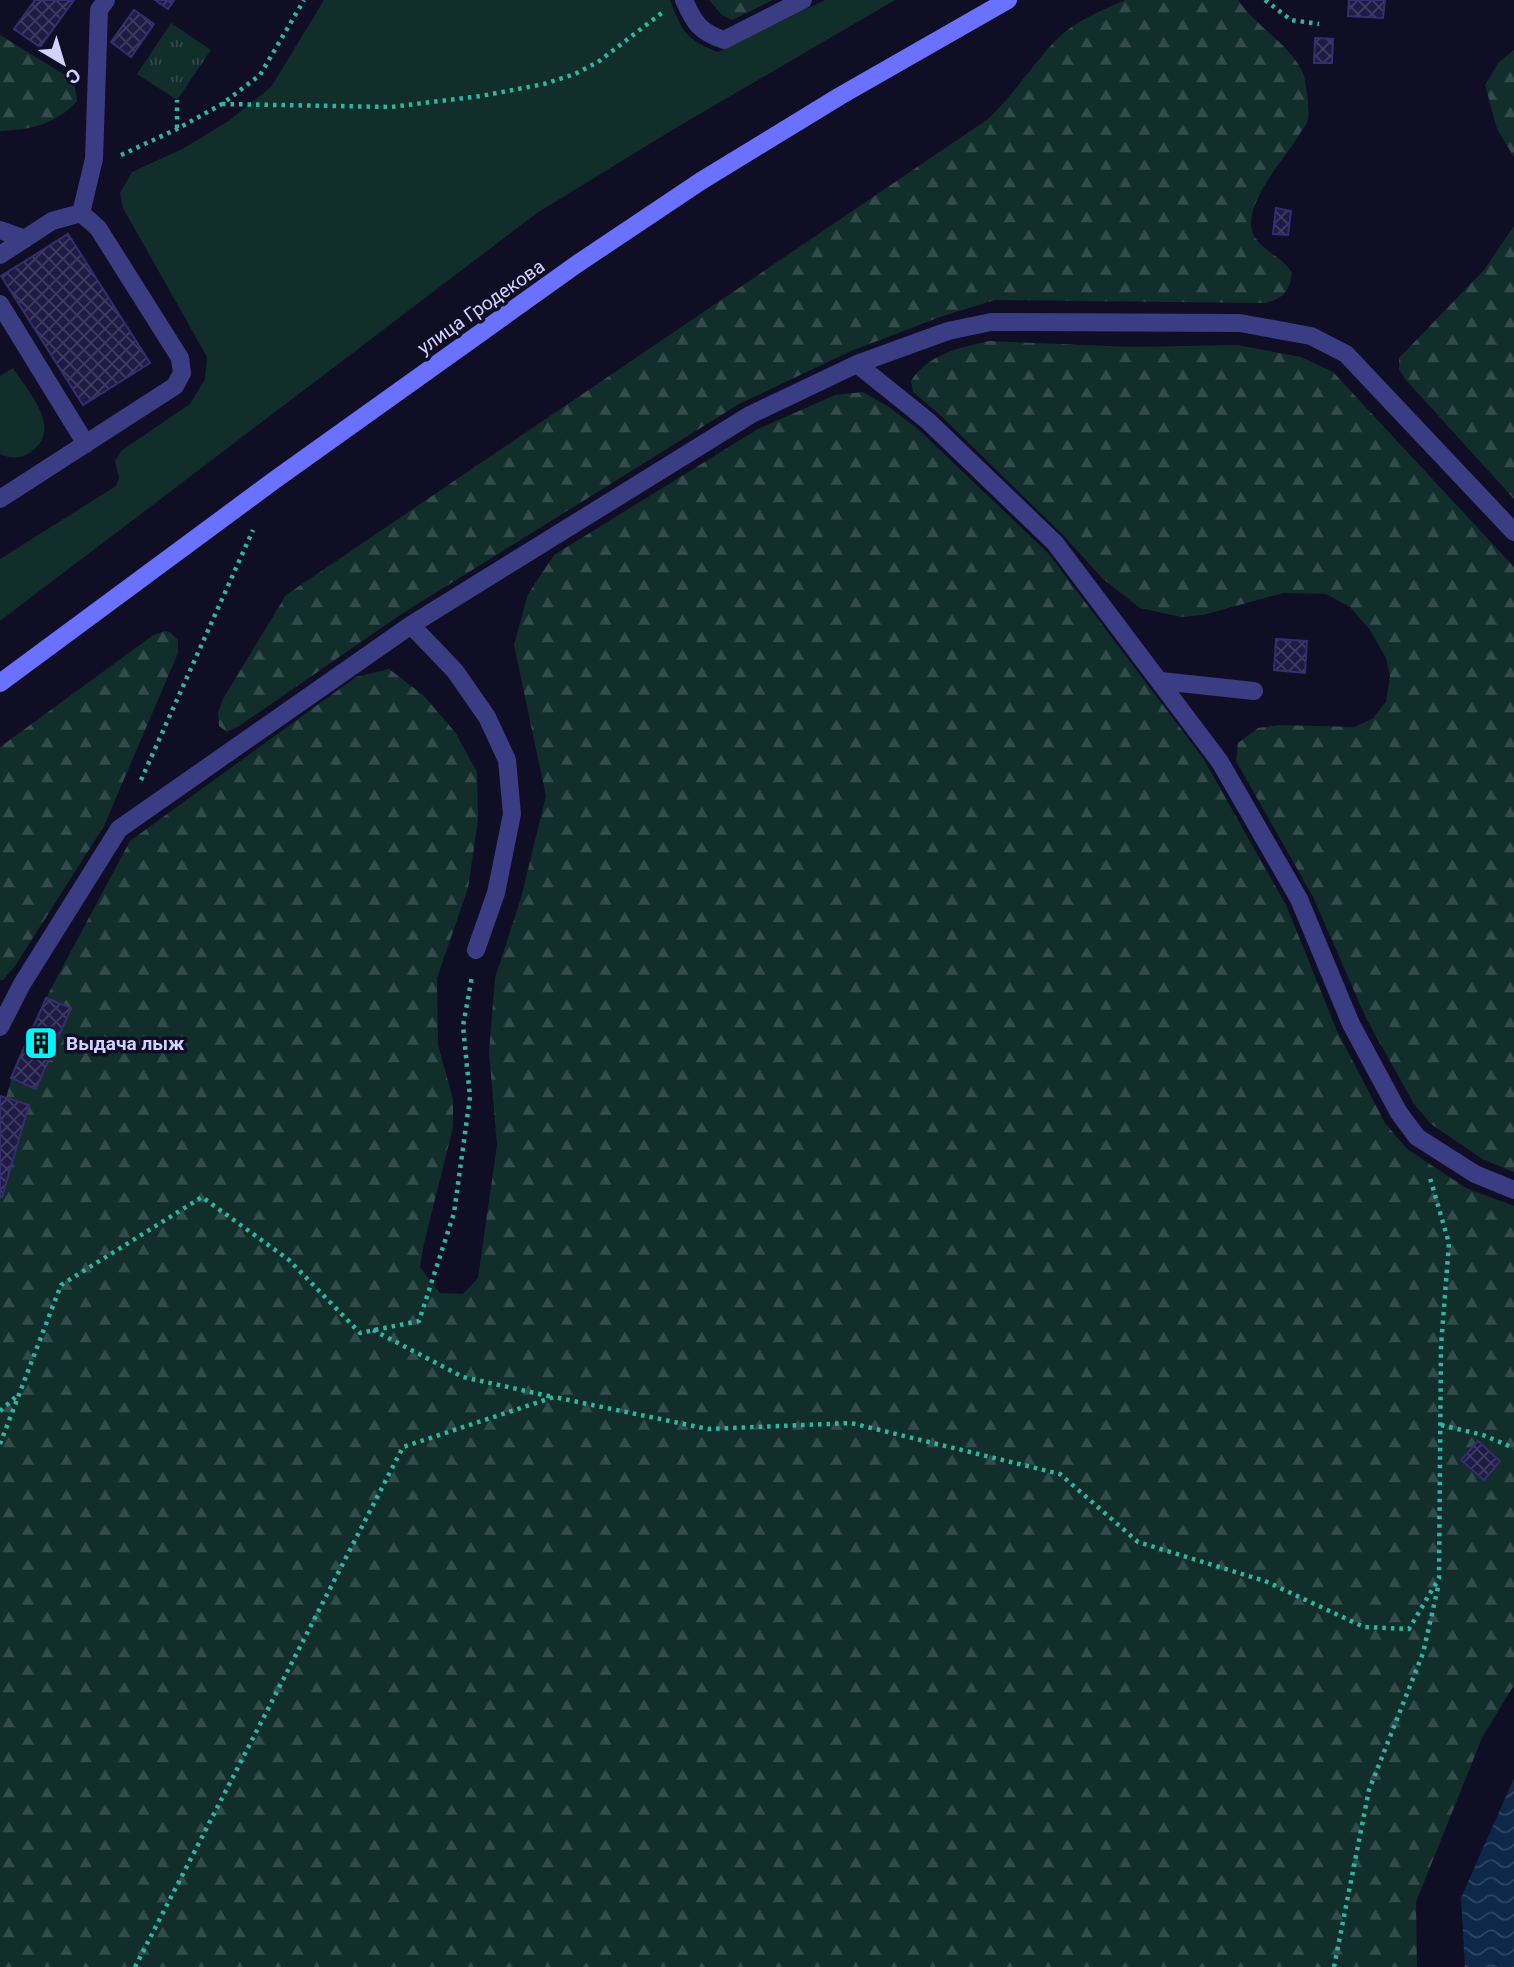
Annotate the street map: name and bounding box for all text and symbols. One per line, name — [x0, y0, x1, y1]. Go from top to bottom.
north arrow — [28, 28, 98, 98]
text: С — [61, 63, 85, 89]
street label: улица Гродекова — [413, 255, 549, 359]
building icon: Выдача лыж — [22, 1024, 60, 1062]
place label: Выдача лыж — [66, 1032, 185, 1055]

